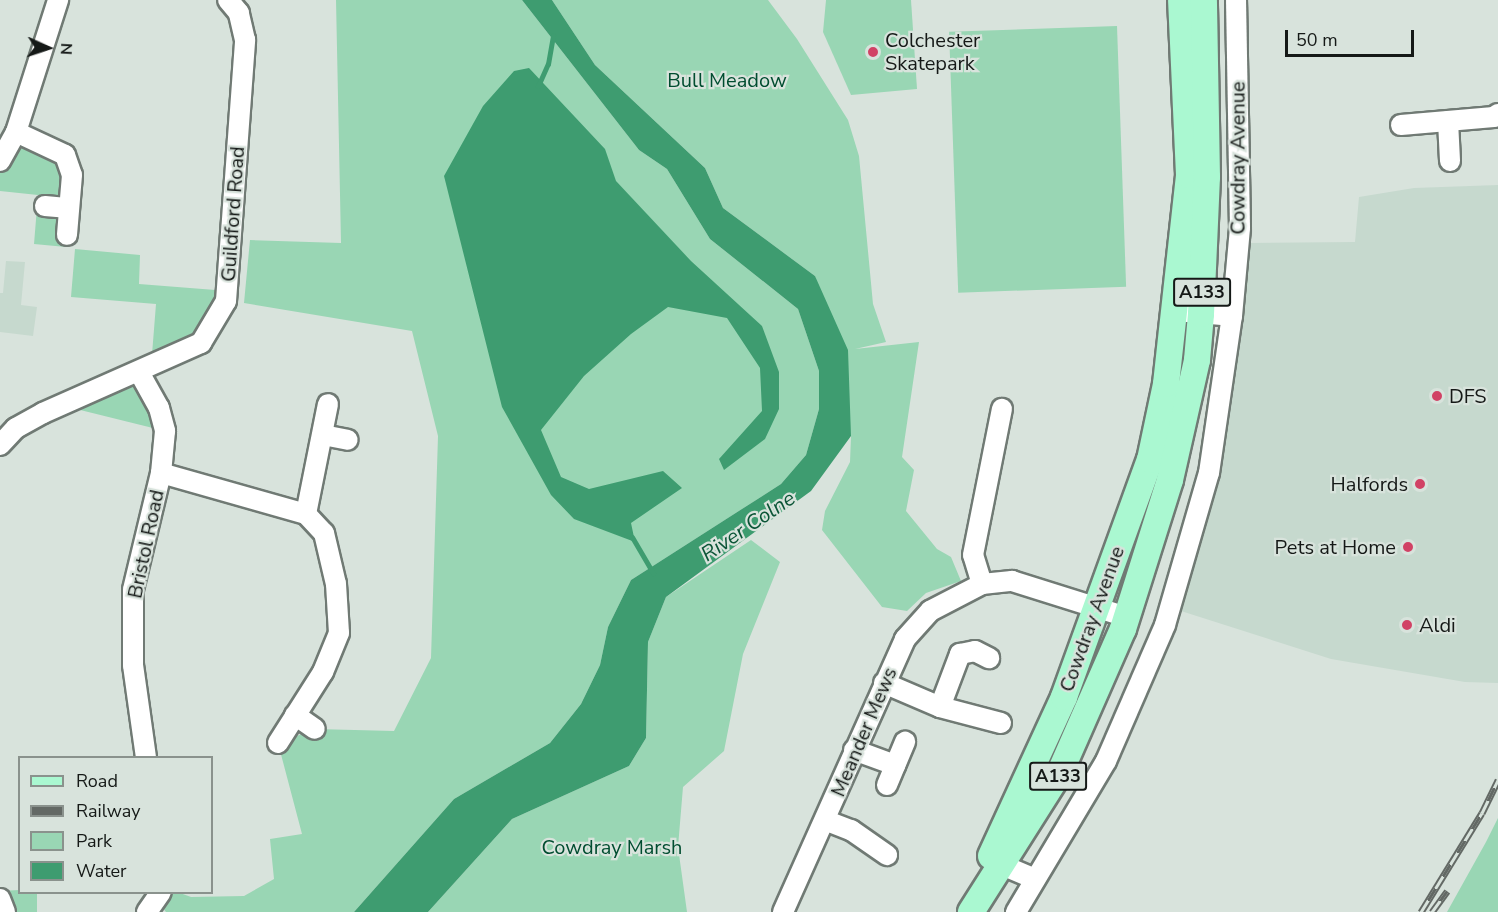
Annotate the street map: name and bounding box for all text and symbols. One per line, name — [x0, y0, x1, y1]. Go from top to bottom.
north arrow — [18, 18, 78, 78]
scale bar — [1288, 18, 1417, 56]
place label: Colchester Skatepark — [885, 28, 980, 75]
text: 50 m — [1296, 28, 1338, 52]
text: N — [55, 42, 77, 55]
marker: Colchester Skatepark — [866, 45, 880, 59]
park label: Bull Meadow — [667, 68, 787, 92]
street label: Cowdray Avenue — [1226, 81, 1250, 235]
street label: Guildford Road — [216, 145, 250, 283]
road number: A133 — [1172, 277, 1232, 307]
place label: DFS — [1449, 384, 1487, 408]
marker: DFS — [1430, 389, 1444, 403]
place label: Halfords — [1331, 472, 1408, 496]
marker: Halfords — [1413, 477, 1427, 491]
water label: River Colne — [696, 485, 800, 567]
street label: Bristol Road — [123, 487, 169, 601]
place label: Pets at Home — [1275, 535, 1396, 559]
marker: Pets at Home — [1401, 540, 1415, 554]
street label: Cowdray Avenue — [1055, 543, 1129, 695]
place label: Aldi — [1419, 613, 1456, 637]
marker: Aldi — [1400, 618, 1414, 632]
street label: Meander Mews — [826, 664, 902, 800]
legend — [18, 756, 213, 894]
road number: A133 — [1028, 761, 1088, 791]
text: Road — [76, 769, 118, 793]
text: Railway — [76, 799, 141, 823]
text: Park — [76, 829, 112, 853]
park label: Cowdray Marsh — [542, 835, 682, 859]
text: Water — [76, 859, 127, 883]

